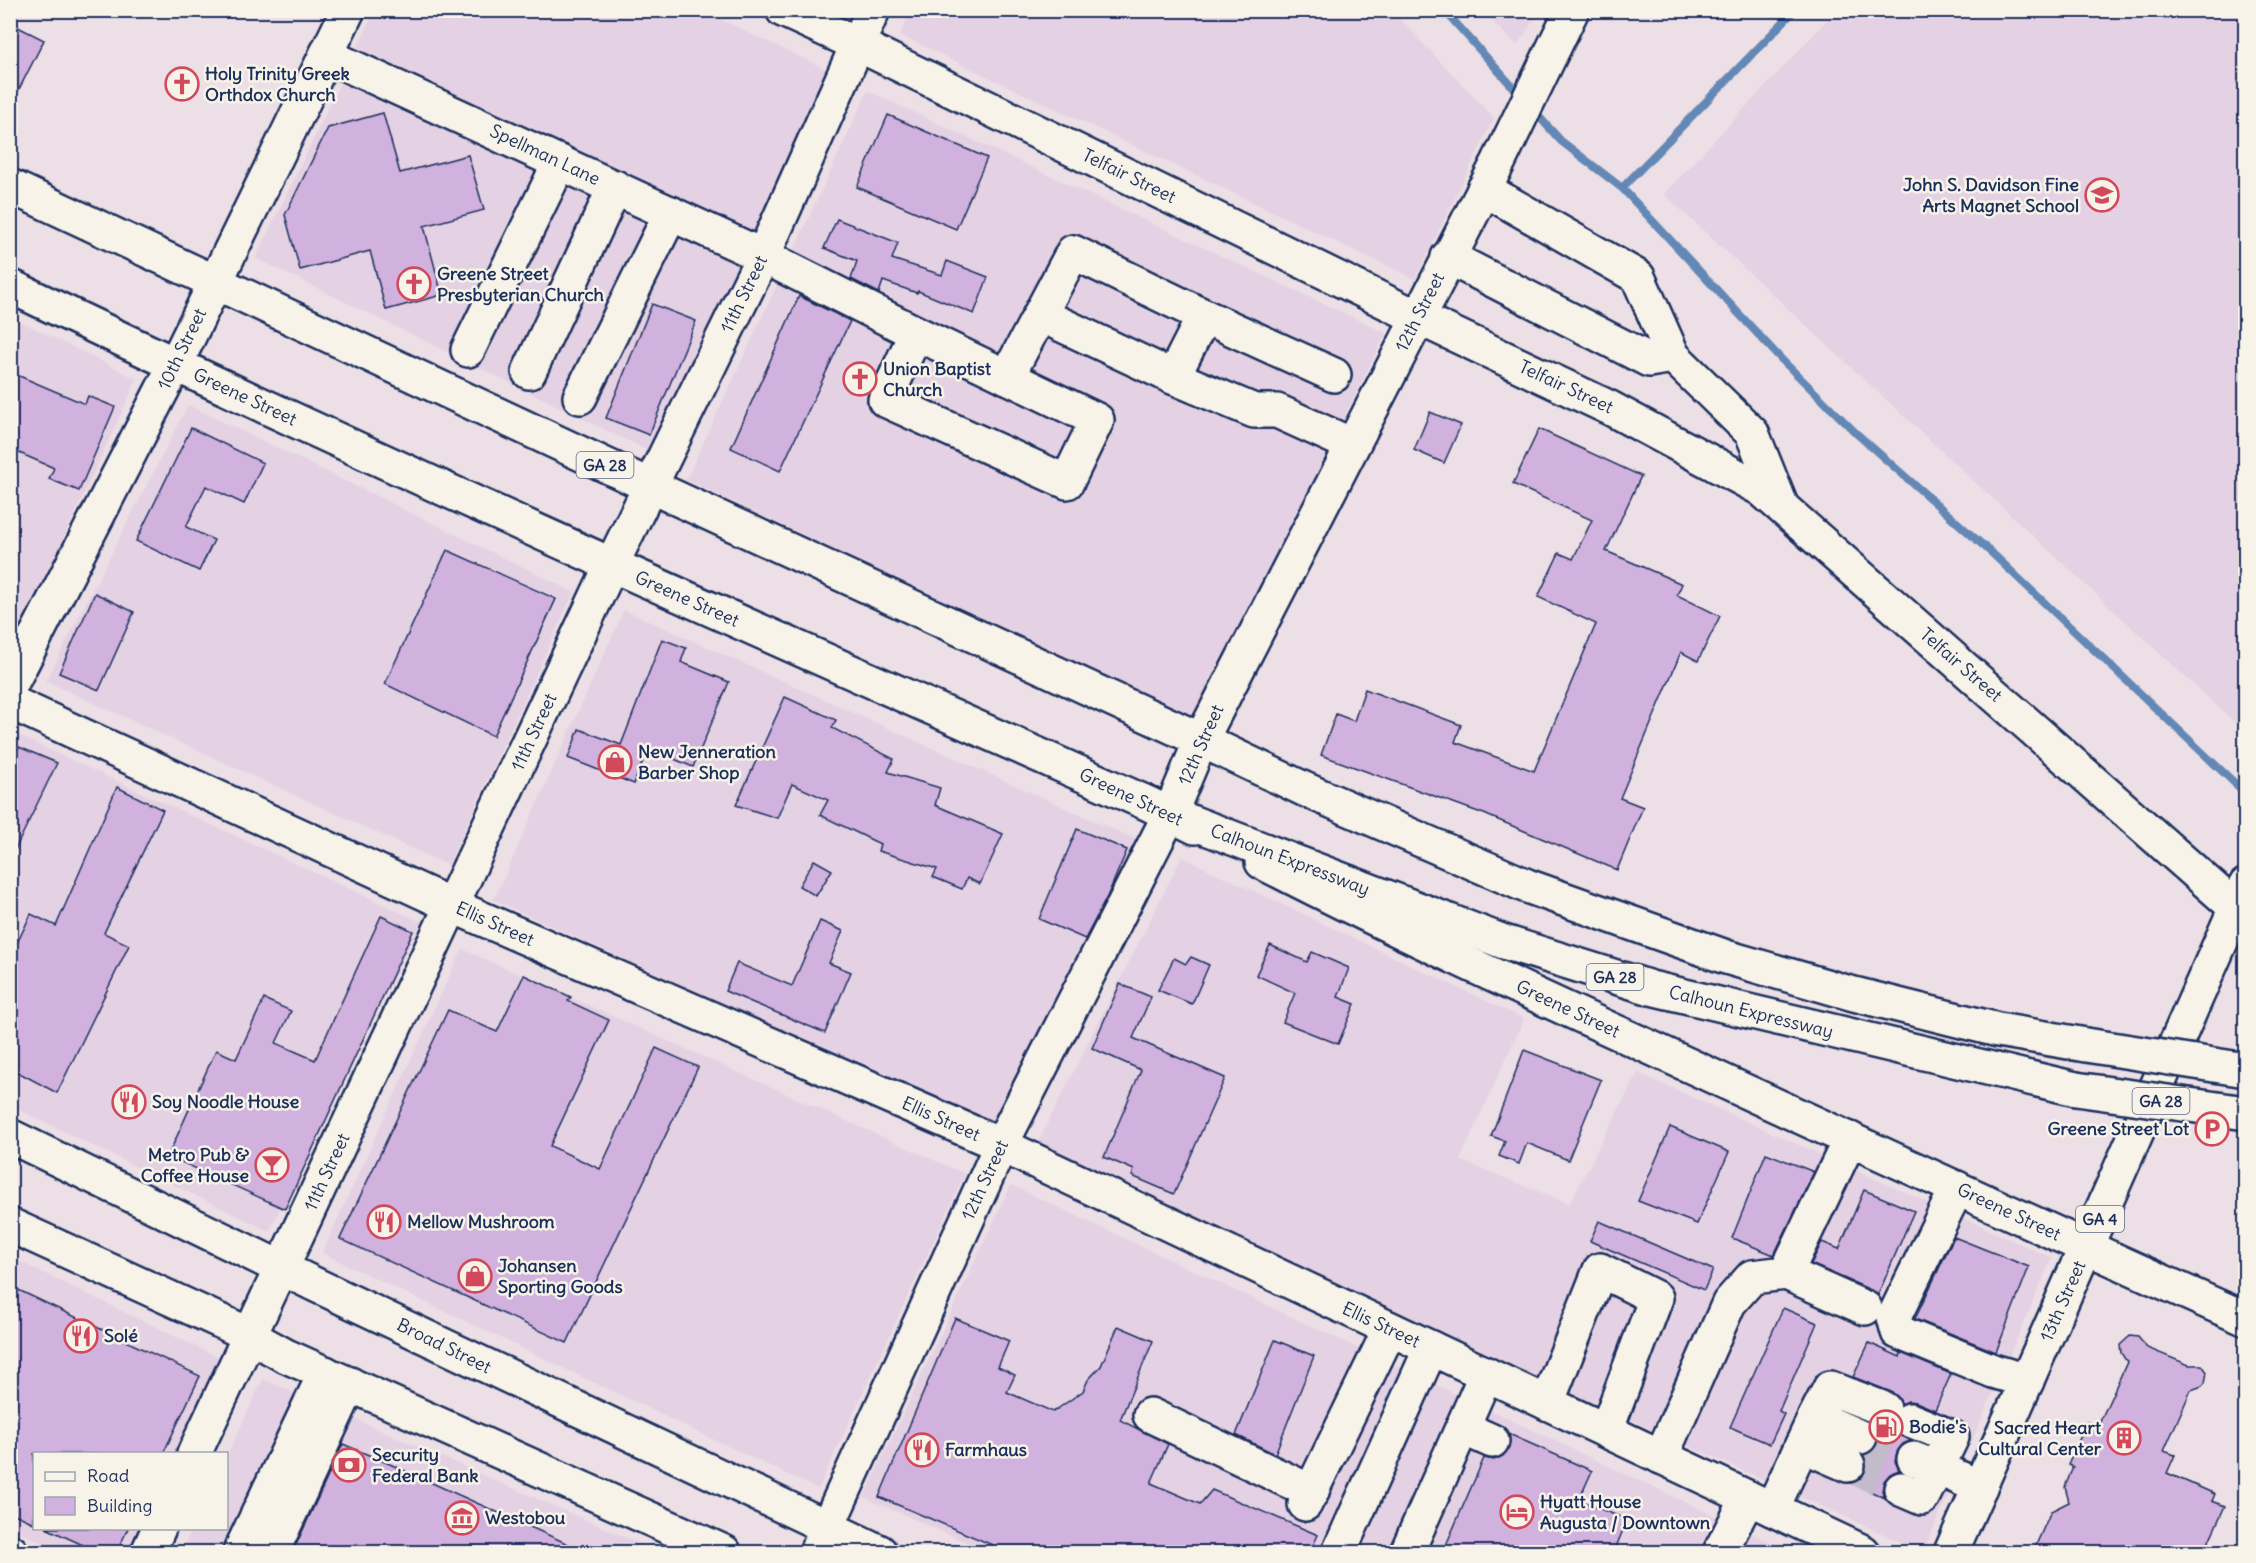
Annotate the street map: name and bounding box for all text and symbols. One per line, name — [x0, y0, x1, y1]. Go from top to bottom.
place label: Holy Trinity Greek Orthdox Church — [205, 62, 350, 106]
church icon: Holy Trinity Greek Orthdox Church — [164, 66, 200, 102]
street label: Spellman Lane — [486, 119, 604, 190]
street label: Telfair Street — [1079, 143, 1180, 208]
place label: John S. Davidson Fine Arts Magnet School — [1903, 173, 2079, 217]
school or university icon: John S. Davidson Fine Arts Magnet School — [2084, 177, 2120, 213]
street label: 11th Street — [715, 251, 772, 336]
place label: Greene Street Presbyterian Church — [437, 262, 605, 306]
church icon: Greene Street Presbyterian Church — [396, 266, 432, 302]
street label: 12th Street — [1390, 268, 1449, 355]
street label: 10th Street — [152, 304, 211, 393]
street label: Telfair Street — [1515, 355, 1617, 418]
place label: Union Baptist Church — [883, 357, 992, 401]
church icon: Union Baptist Church — [842, 361, 878, 397]
street label: Greene Street — [190, 363, 301, 431]
road number: GA 28 — [576, 452, 634, 478]
street label: Greene Street — [632, 565, 743, 632]
street label: Telfair Street — [1915, 623, 2007, 707]
street label: 11th Street — [506, 689, 562, 774]
street label: 12th Street — [1173, 701, 1228, 789]
place label: New Jenneration Barber Shop — [638, 740, 776, 784]
shop icon: New Jenneration Barber Shop — [597, 744, 633, 780]
street label: Greene Street — [1076, 763, 1187, 831]
street label: Calhoun Expressway — [1207, 819, 1373, 901]
street label: Ellis Street — [453, 896, 538, 951]
road number: GA 28 — [1586, 964, 1644, 990]
street label: Greene Street — [1513, 975, 1624, 1043]
street label: Calhoun Expressway — [1666, 980, 1836, 1043]
restaurant icon: Soy Noodle House — [111, 1084, 147, 1120]
road number: GA 28 — [2132, 1088, 2190, 1114]
place label: Soy Noodle House — [152, 1090, 299, 1113]
street label: Ellis Street — [899, 1091, 984, 1146]
parking icon: Greene Street Lot — [2194, 1111, 2230, 1147]
place label: Greene Street Lot — [2047, 1117, 2190, 1140]
street label: 11th Street — [299, 1129, 355, 1214]
street label: 12th Street — [956, 1136, 1013, 1224]
place label: Metro Pub & Coffee House — [141, 1143, 249, 1187]
bar icon: Metro Pub & Coffee House — [254, 1147, 290, 1183]
street label: Greene Street — [1954, 1178, 2065, 1246]
restaurant icon: Mellow Mushroom — [366, 1204, 402, 1240]
road number: GA 4 — [2076, 1206, 2124, 1232]
place label: Mellow Mushroom — [407, 1210, 555, 1233]
place label: Johansen Sporting Goods — [498, 1254, 623, 1298]
street label: 13th Street — [2035, 1257, 2091, 1345]
shop icon: Johansen Sporting Goods — [457, 1258, 493, 1294]
street label: Ellis Street — [1339, 1297, 1424, 1353]
street label: Broad Street — [393, 1313, 495, 1378]
restaurant icon: Solé — [63, 1318, 99, 1354]
place label: Solé — [104, 1324, 138, 1347]
fuel station icon: Bodie's — [1868, 1409, 1904, 1445]
place label: Bodie's — [1909, 1415, 1967, 1438]
place label: Sacred Heart Cultural Center — [1978, 1416, 2102, 1460]
building icon: Sacred Heart Cultural Center — [2106, 1420, 2142, 1456]
restaurant icon: Farmhaus — [904, 1432, 940, 1468]
place label: Farmhaus — [945, 1438, 1027, 1461]
place label: Security Federal Bank — [372, 1443, 479, 1487]
bank icon: Security Federal Bank — [331, 1447, 367, 1483]
legend — [33, 1452, 228, 1530]
text: Road — [87, 1464, 130, 1487]
place label: Hyatt House Augusta / Downtown — [1540, 1490, 1711, 1534]
text: Building — [87, 1494, 152, 1517]
hotel icon: Hyatt House Augusta / Downtown — [1499, 1494, 1535, 1530]
museum icon: Westobou — [444, 1500, 480, 1536]
place label: Westobou — [485, 1506, 566, 1529]

